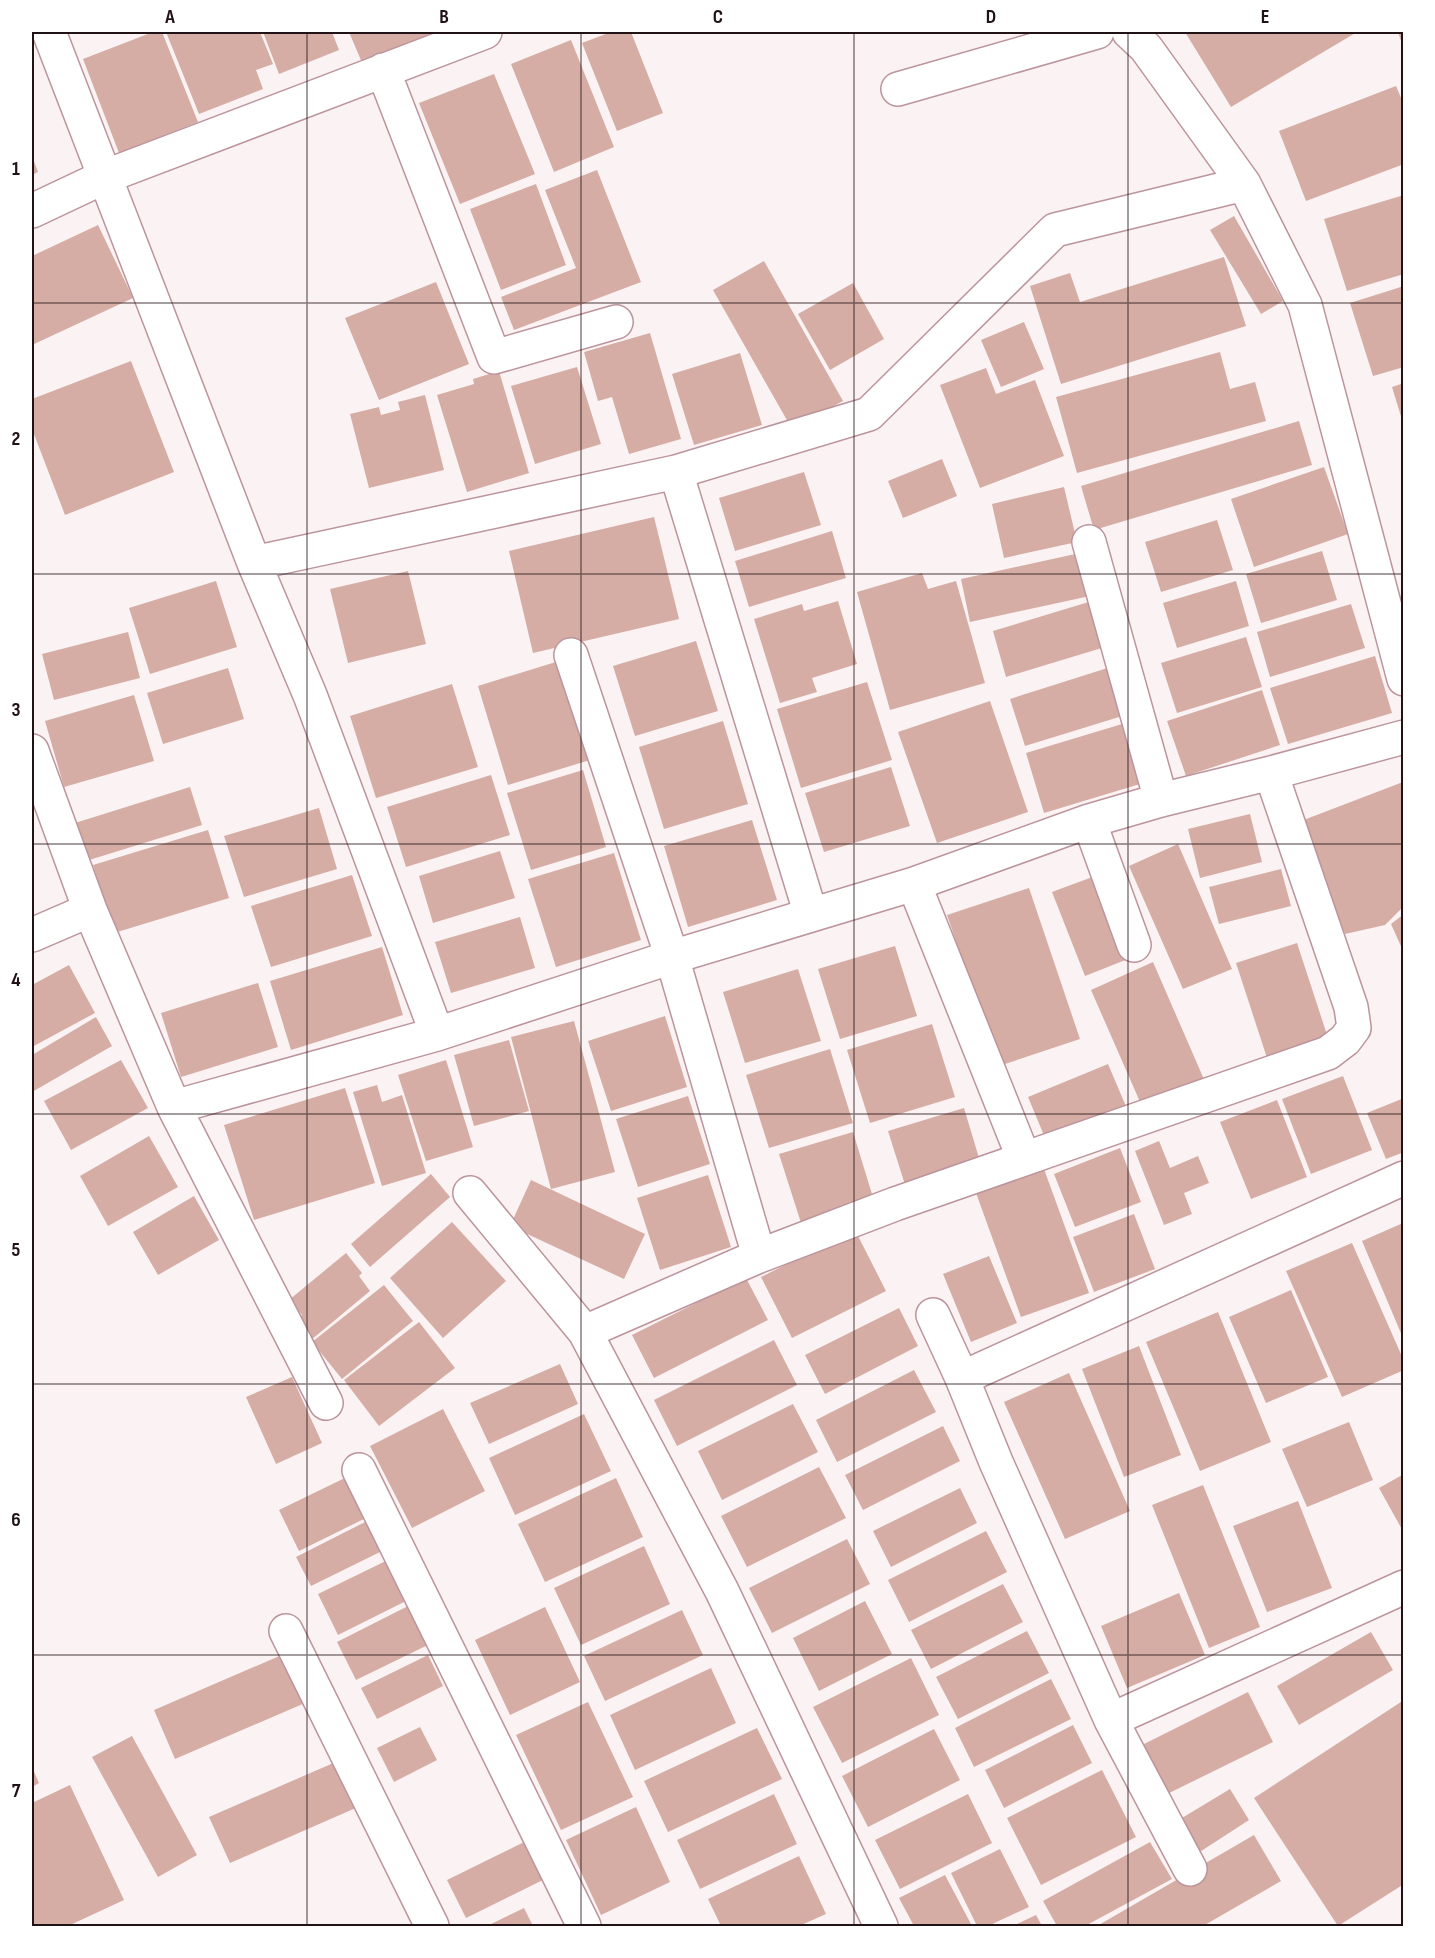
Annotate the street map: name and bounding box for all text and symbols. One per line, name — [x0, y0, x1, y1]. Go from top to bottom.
text: A — [164, 5, 175, 29]
text: B — [439, 5, 449, 29]
text: C — [713, 5, 723, 29]
text: D — [986, 5, 996, 29]
text: E — [1261, 5, 1269, 29]
text: 1 — [12, 157, 20, 181]
text: 2 — [12, 427, 20, 451]
text: 3 — [12, 698, 21, 722]
text: 4 — [11, 968, 21, 992]
text: 5 — [12, 1238, 21, 1262]
text: 6 — [11, 1508, 21, 1532]
text: 7 — [12, 1779, 21, 1803]

